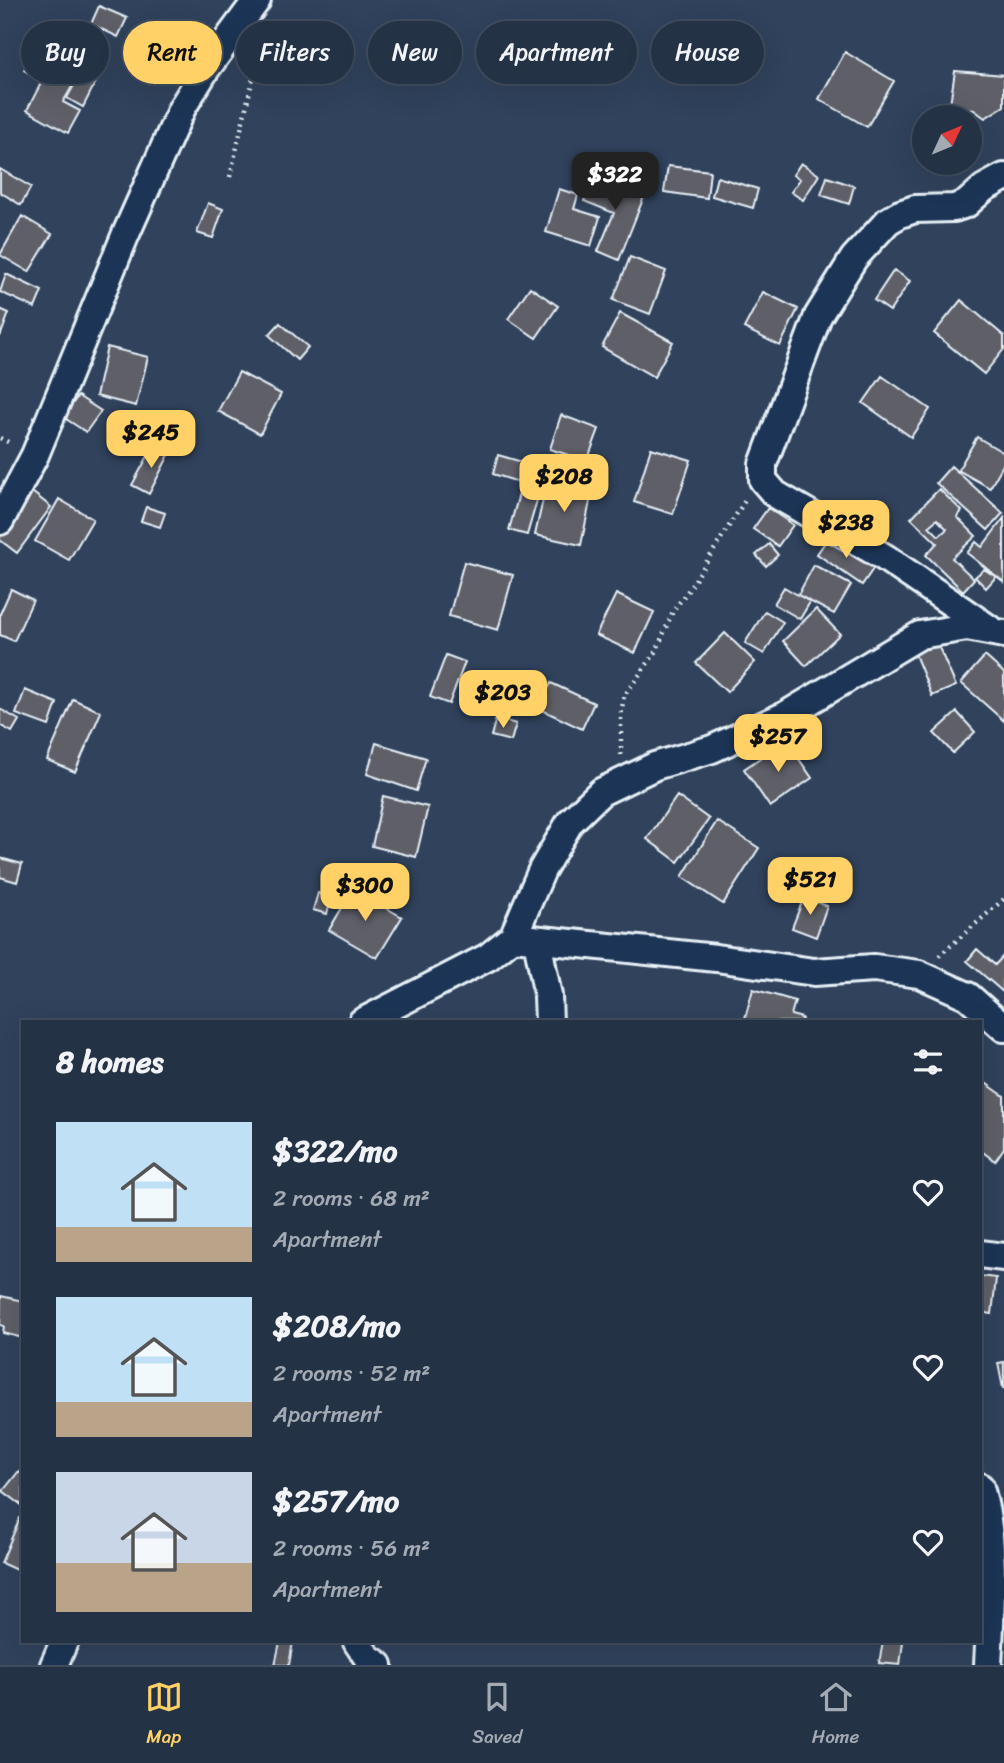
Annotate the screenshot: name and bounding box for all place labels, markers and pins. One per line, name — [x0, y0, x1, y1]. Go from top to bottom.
pin: $322 — [574, 152, 656, 212]
pin: $245 — [110, 410, 192, 470]
pin: $208 — [523, 454, 605, 514]
pin: $238 — [805, 500, 887, 560]
pin: $203 — [462, 670, 544, 730]
pin: $257 — [737, 714, 819, 774]
pin: $521 — [769, 858, 851, 917]
pin: $300 — [324, 864, 406, 923]

